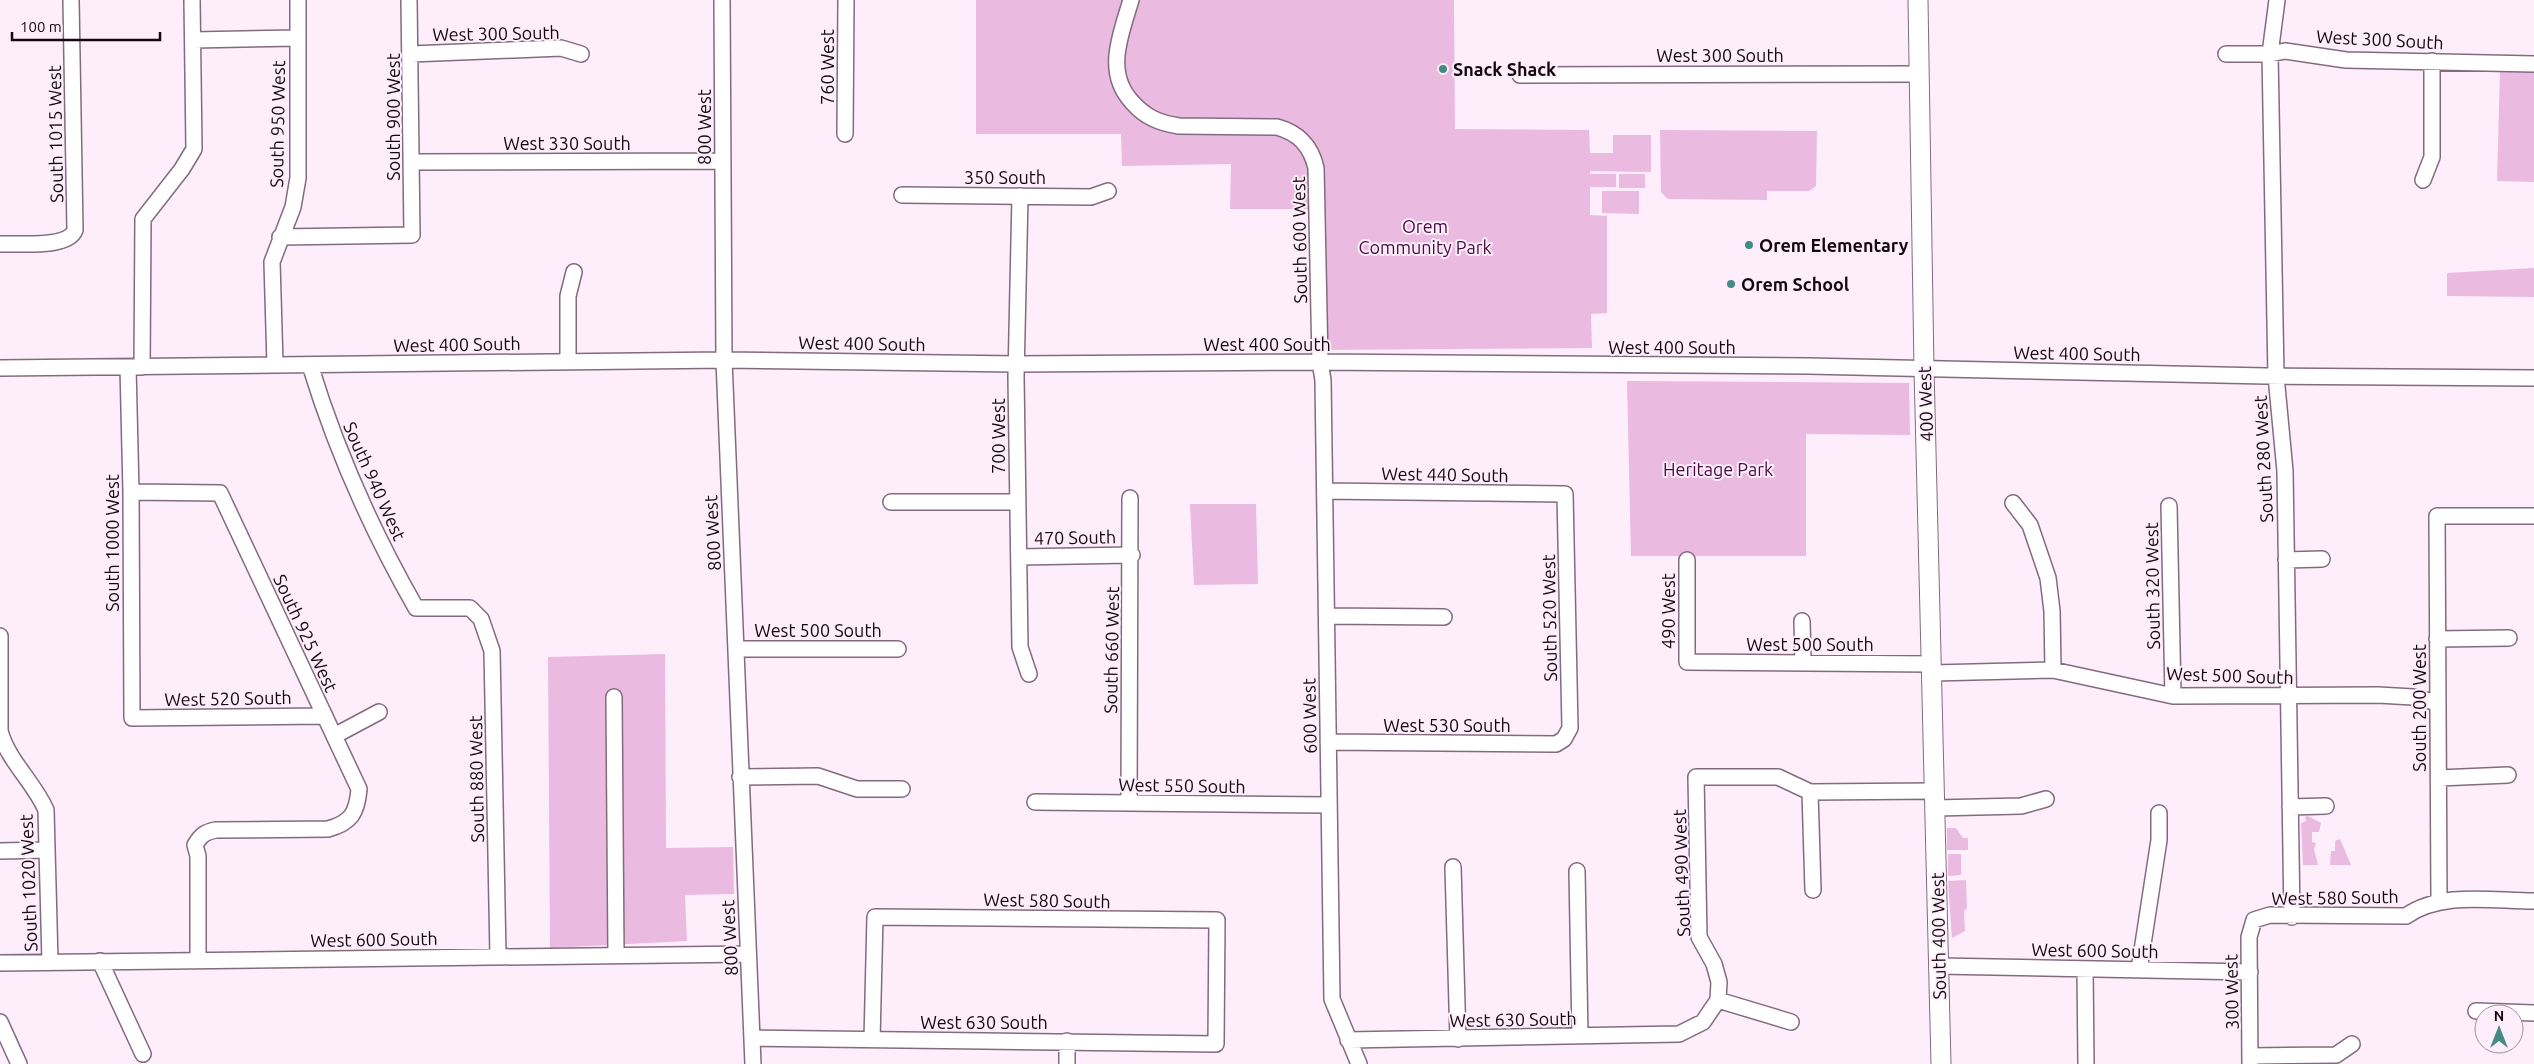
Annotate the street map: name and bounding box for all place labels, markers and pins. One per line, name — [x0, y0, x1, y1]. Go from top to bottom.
place label: Snack Shack — [1453, 59, 1556, 79]
marker: Snack Shack — [1437, 63, 1449, 75]
place label: Orem Elementary — [1759, 235, 1909, 255]
marker: Orem Elementary — [1743, 239, 1755, 251]
place label: Orem School — [1741, 274, 1850, 294]
marker: Orem School — [1725, 278, 1737, 290]

